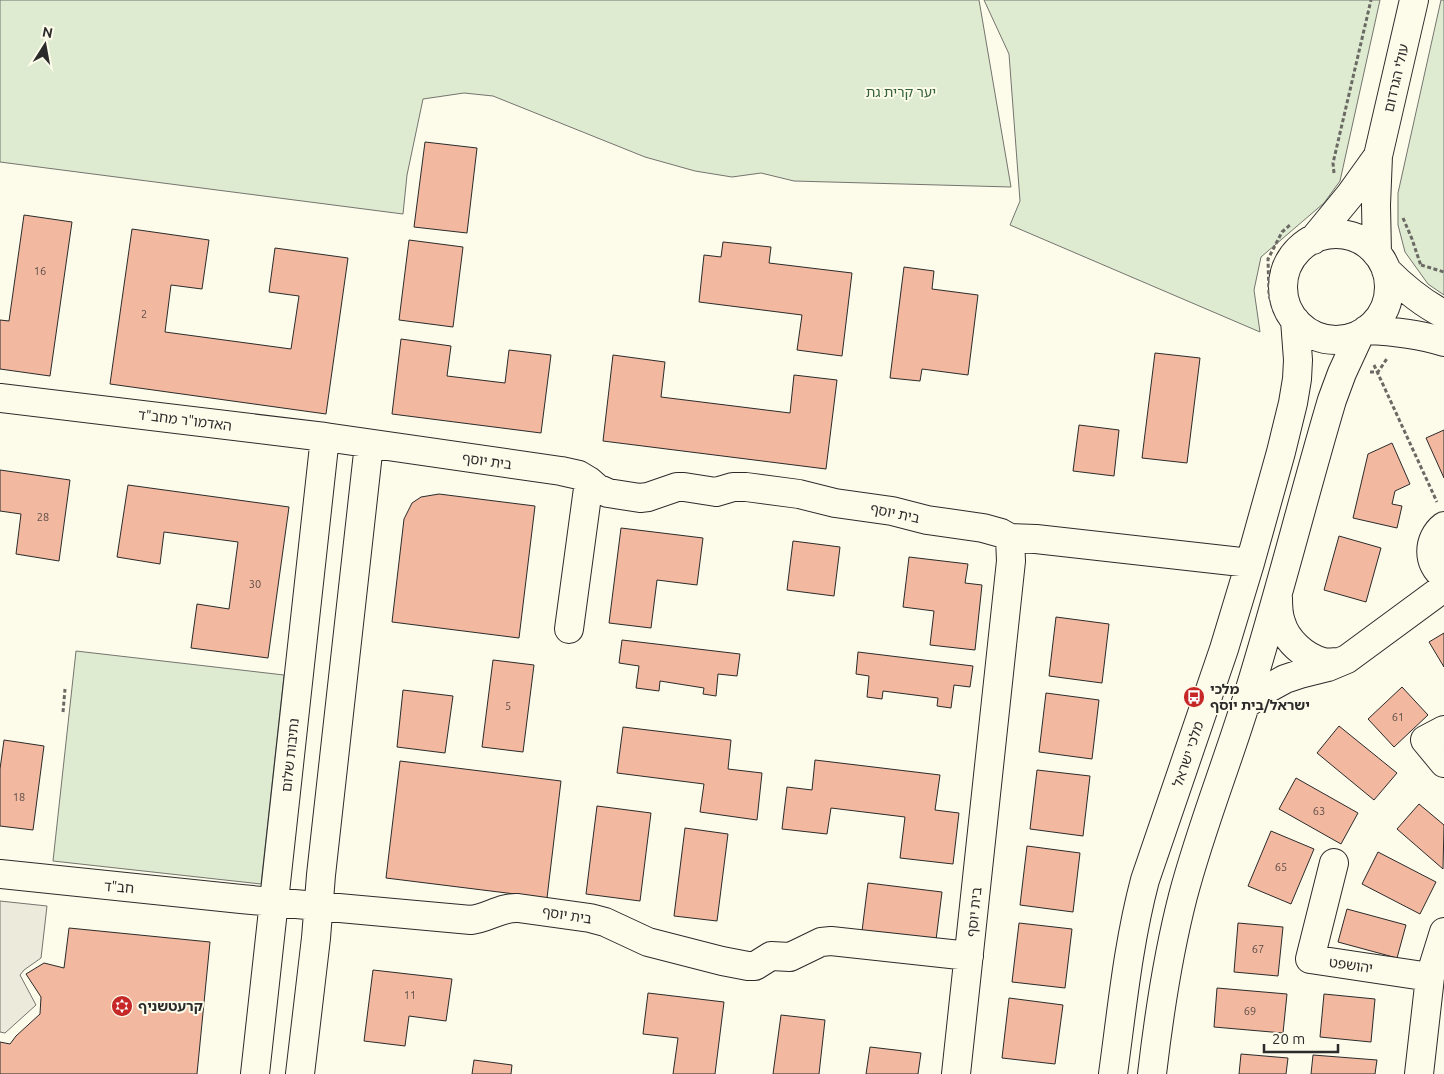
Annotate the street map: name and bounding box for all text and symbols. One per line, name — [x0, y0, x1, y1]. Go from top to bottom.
north arrow — [20, 20, 70, 70]
text: N — [41, 23, 54, 41]
street label: עולי הגרדום — [1380, 42, 1412, 114]
park label: יער קרית גת — [866, 84, 936, 100]
house number: 16 — [34, 265, 46, 277]
house number: 2 — [141, 308, 147, 320]
street label: האדמו"ר מחב"ד — [137, 406, 233, 434]
street label: בית יוסף — [461, 450, 513, 472]
street label: בית יוסף — [869, 500, 921, 526]
house number: 28 — [37, 511, 49, 523]
house number: 30 — [249, 578, 261, 590]
place label: מלכי ישראל/בית יוסף — [1210, 681, 1310, 713]
bus stop icon: מלכי ישראל/בית יוסף — [1182, 685, 1206, 709]
house number: 5 — [505, 700, 511, 712]
house number: 61 — [1392, 711, 1404, 723]
street label: נתיבות שלום — [278, 717, 302, 793]
street label: מלכי ישראל — [1169, 719, 1207, 789]
house number: 18 — [13, 791, 25, 803]
house number: 63 — [1313, 805, 1325, 817]
house number: 65 — [1275, 861, 1287, 873]
street label: חב"ד — [103, 878, 135, 896]
street label: בית יוסף — [963, 886, 985, 938]
street label: בית יוסף — [541, 903, 593, 927]
house number: 67 — [1252, 943, 1264, 955]
street label: יהושפט — [1328, 954, 1374, 976]
house number: 11 — [404, 989, 416, 1001]
synagogue icon: קרעטשניף — [110, 994, 134, 1018]
place label: קרעטשניף — [138, 998, 203, 1014]
house number: 69 — [1244, 1005, 1256, 1017]
scale bar — [1264, 1022, 1338, 1054]
text: 20 m — [1272, 1030, 1305, 1047]

